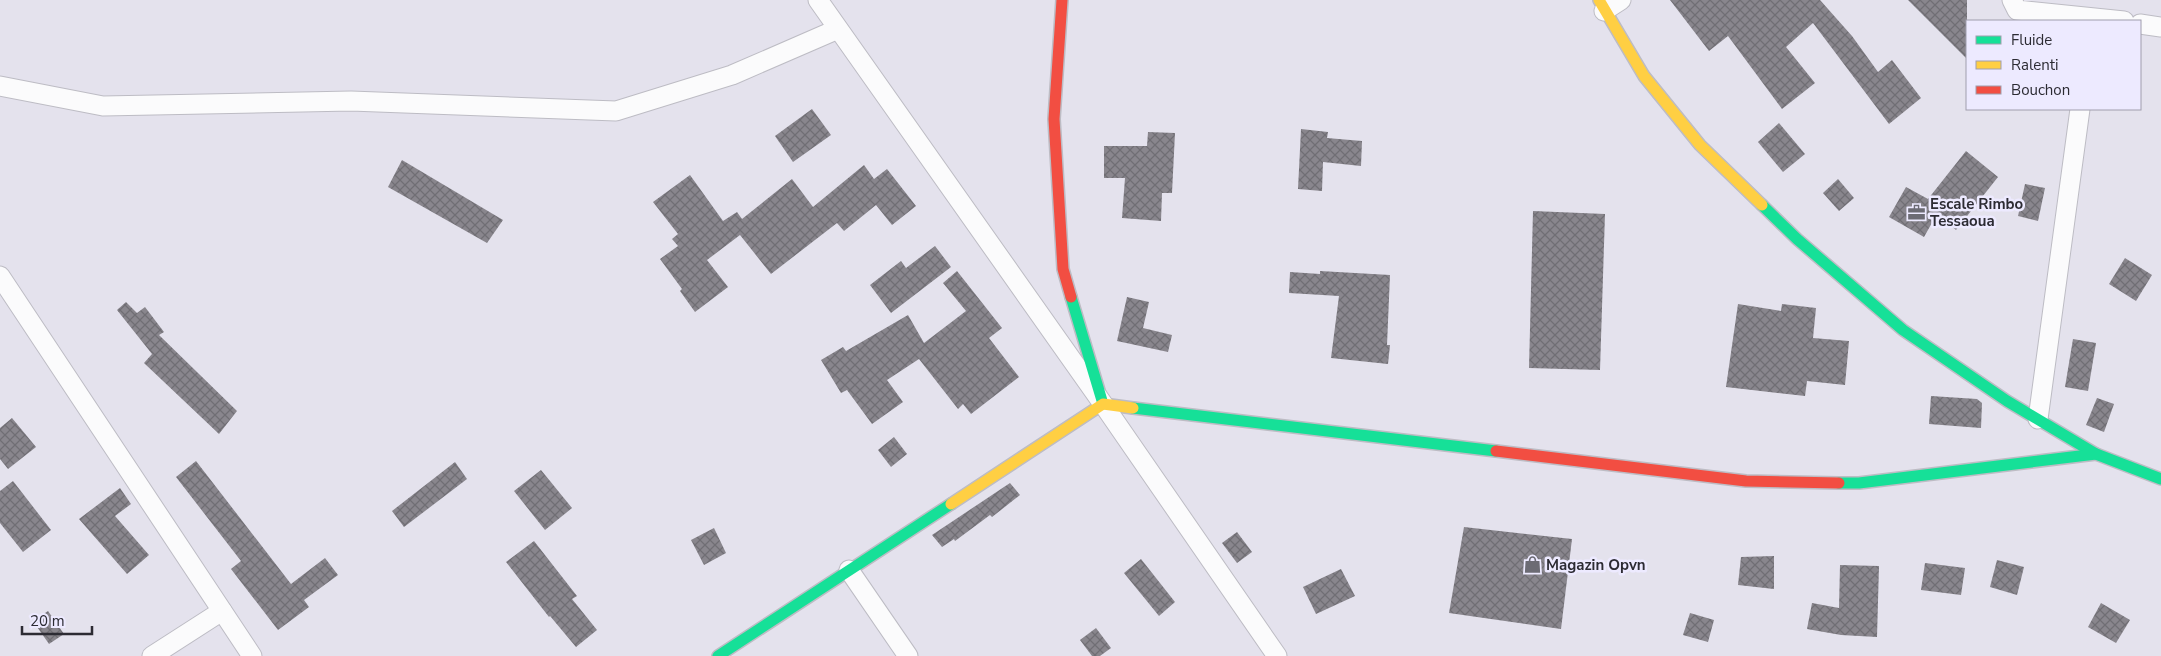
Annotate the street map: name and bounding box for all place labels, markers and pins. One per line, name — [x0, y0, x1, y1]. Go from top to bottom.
place label: Escale Rimbo Tessaoua — [1930, 194, 2024, 231]
office icon: Escale Rimbo Tessaoua — [1906, 203, 1926, 223]
shop icon: Magazin Opvn — [1522, 555, 1542, 575]
place label: Magazin Opvn — [1546, 555, 1646, 575]

